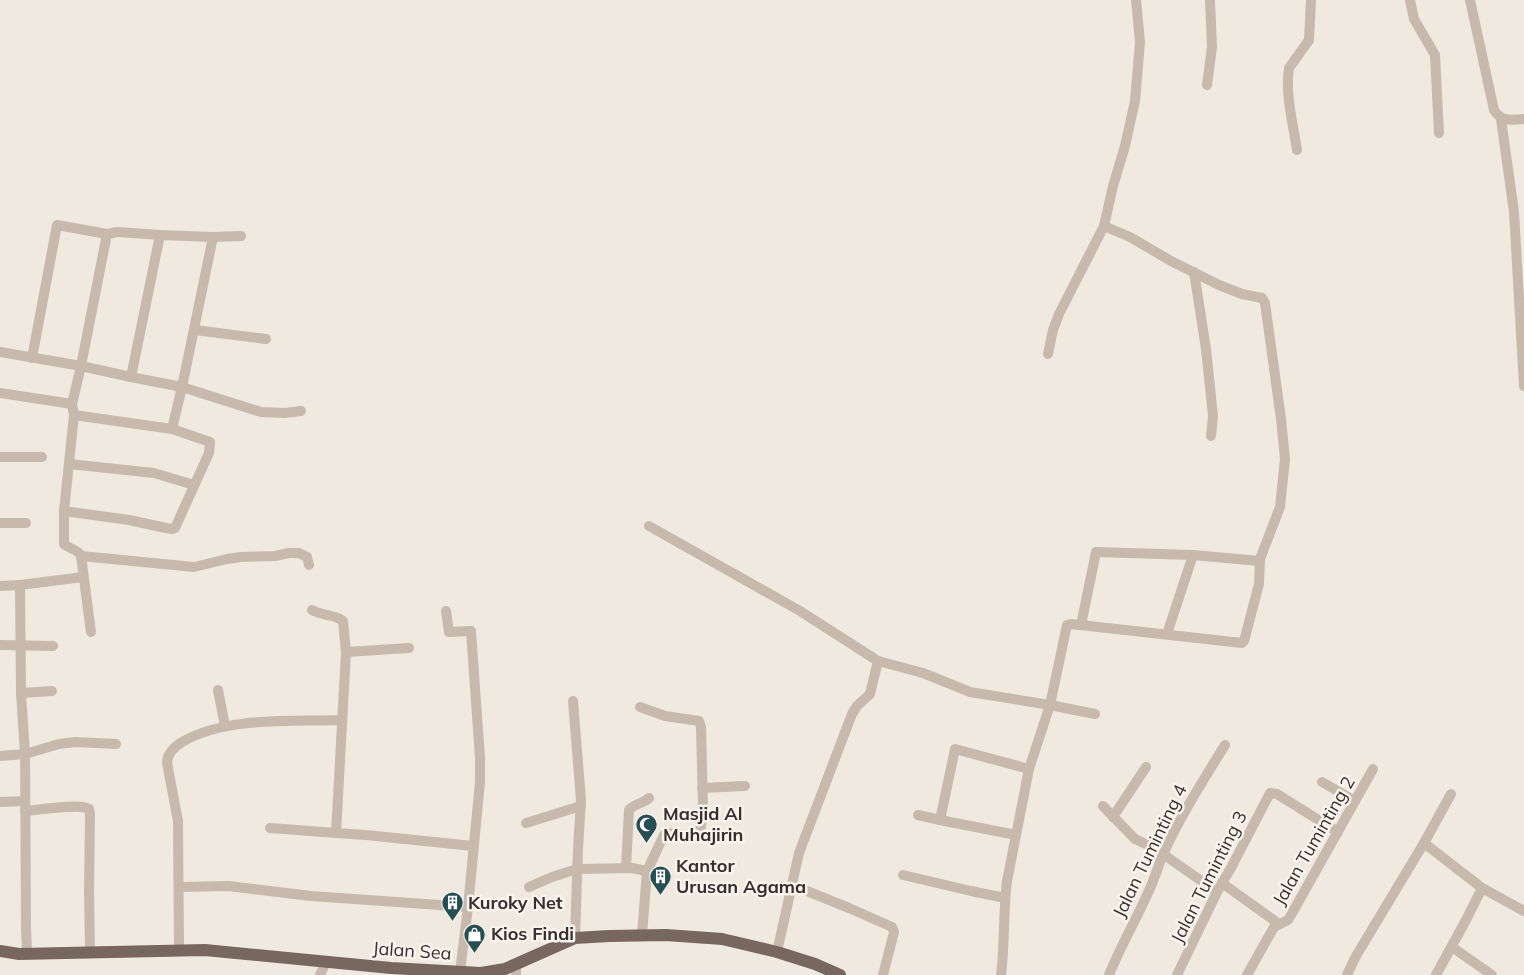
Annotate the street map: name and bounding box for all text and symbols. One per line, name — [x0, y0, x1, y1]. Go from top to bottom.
street label: Jalan Tuminting 2 — [1267, 772, 1360, 909]
street label: Jalan Tuminting 4 — [1107, 780, 1192, 921]
place label: Masjid Al Muhajirin — [663, 802, 743, 846]
street label: Jalan Tuminting 3 — [1165, 807, 1252, 947]
mosque icon: Masjid Al Muhajirin — [635, 812, 659, 843]
place label: Kantor Urusan Agama — [676, 854, 806, 898]
building icon: Kantor Urusan Agama — [648, 864, 672, 895]
building icon: Kuroky Net — [440, 891, 464, 922]
place label: Kuroky Net — [468, 891, 563, 914]
shop icon: Kios Findi — [463, 922, 487, 953]
place label: Kios Findi — [491, 922, 574, 945]
street label: Jalan Sea — [372, 936, 452, 965]

